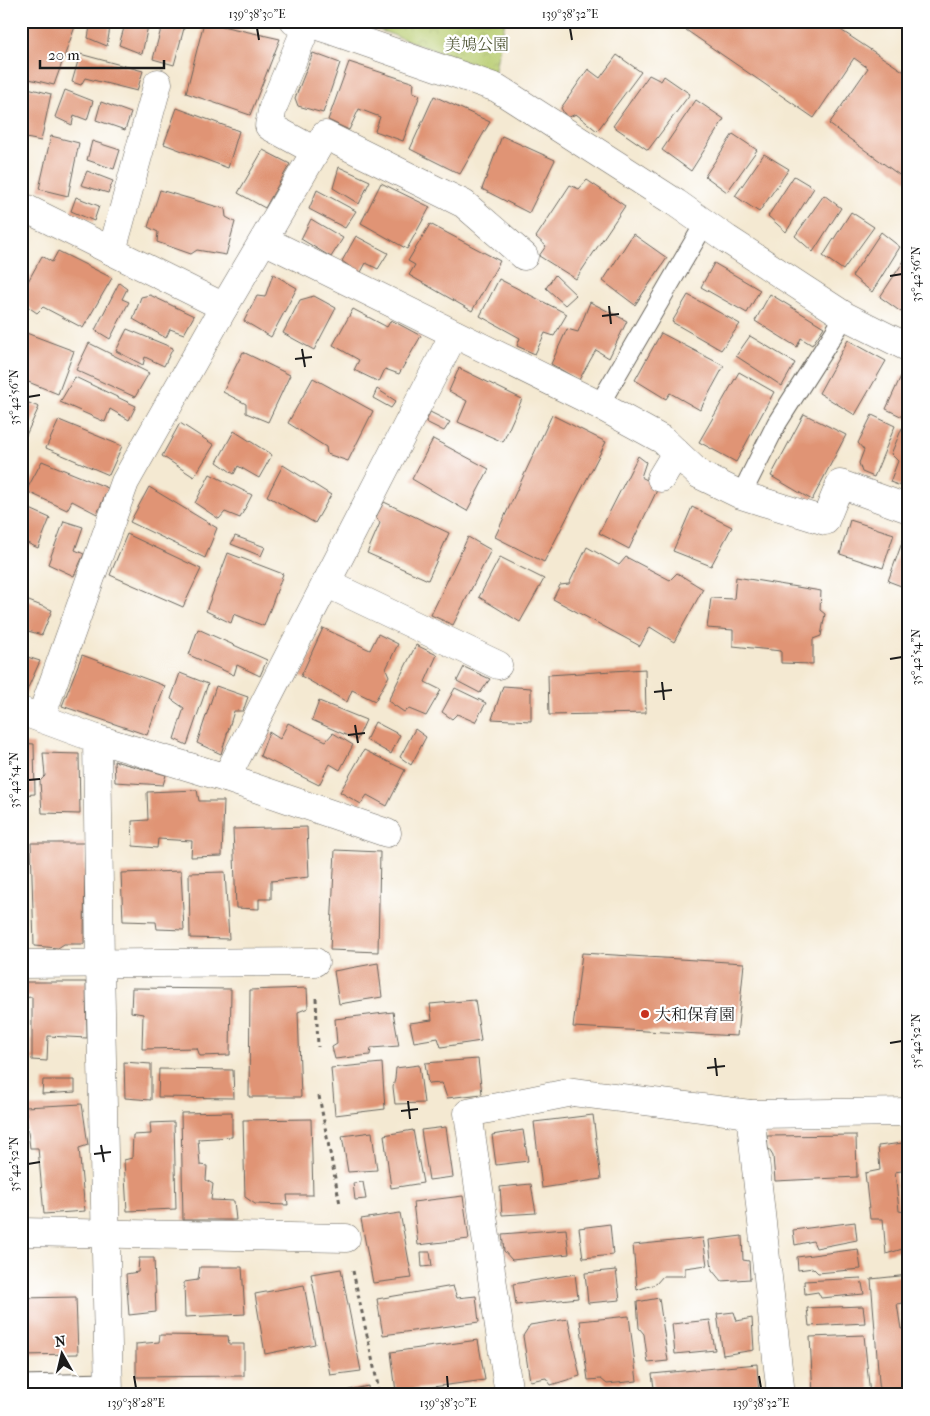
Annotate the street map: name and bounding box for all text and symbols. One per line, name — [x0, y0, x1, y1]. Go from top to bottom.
text: 139°38'30"E — [229, 7, 285, 21]
text: 139°38'32"E — [542, 7, 598, 21]
park label: 美鳩公園 — [445, 35, 509, 54]
scale bar — [40, 38, 164, 70]
text: 20 m — [48, 46, 80, 64]
text: 35°42'56"N — [909, 246, 923, 302]
text: 35°42'56"N — [7, 369, 21, 425]
text: 35°42'54"N — [909, 629, 923, 685]
text: 35°42'54"N — [7, 752, 21, 808]
place label: 大和保育園 — [655, 1005, 735, 1024]
marker: 大和保育園 — [639, 1008, 651, 1020]
text: 35°42'52"N — [909, 1013, 923, 1069]
text: 35°42'52"N — [7, 1136, 21, 1192]
north arrow — [38, 1328, 88, 1378]
text: N — [54, 1332, 67, 1351]
text: 139°38'28"E — [107, 1396, 165, 1410]
text: 139°38'30"E — [420, 1396, 476, 1410]
text: 139°38'32"E — [733, 1396, 789, 1410]

